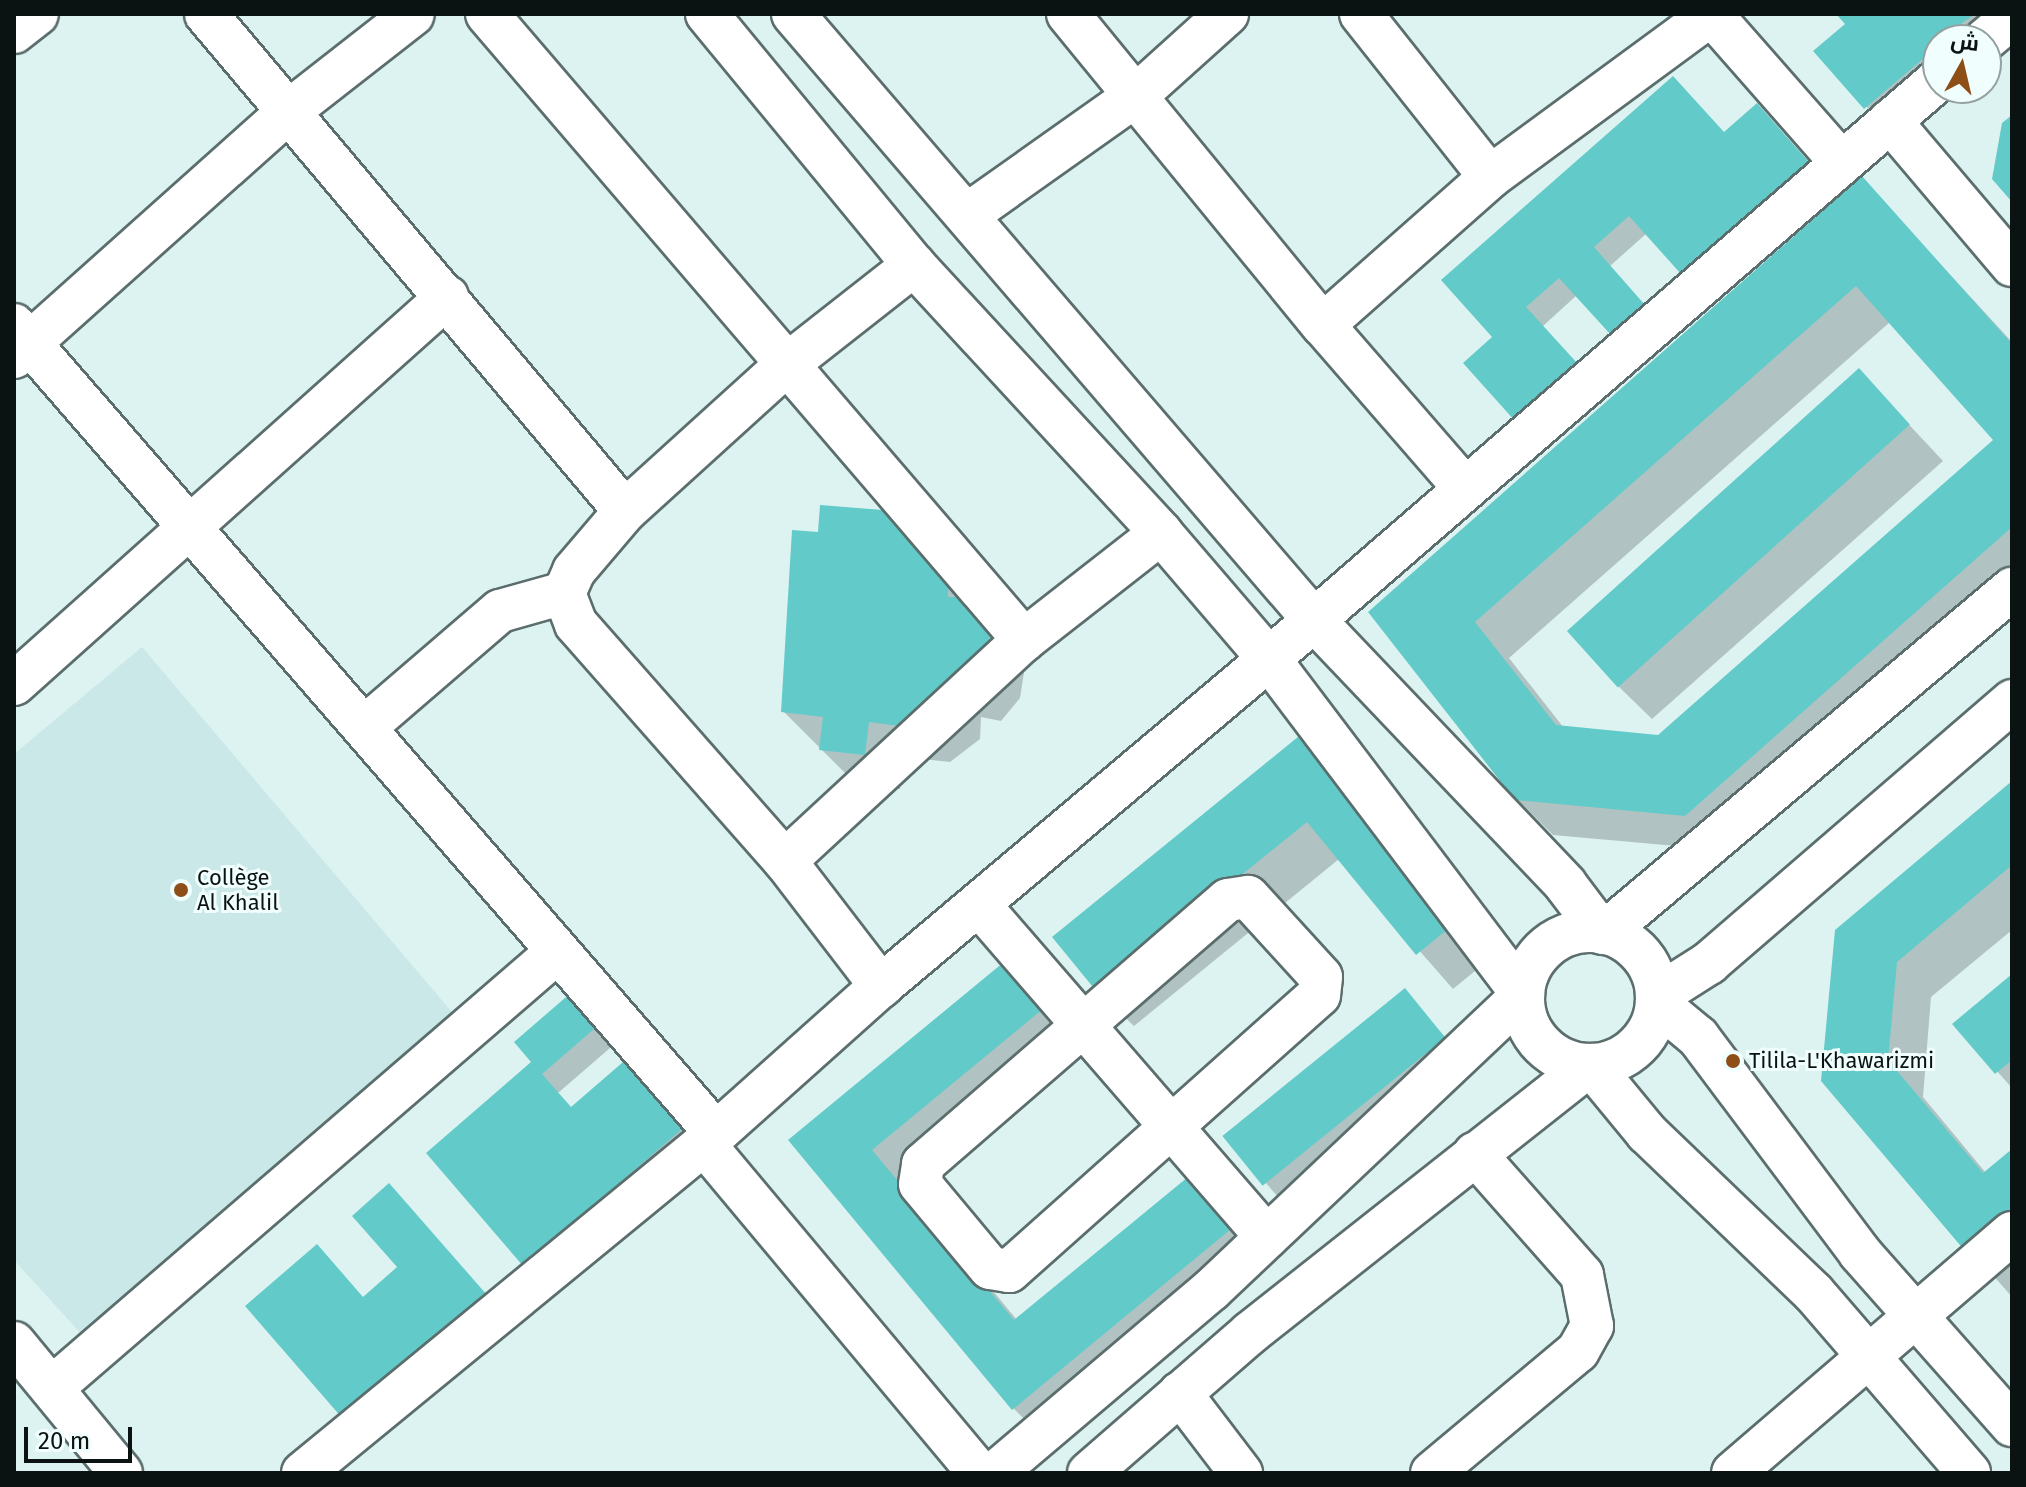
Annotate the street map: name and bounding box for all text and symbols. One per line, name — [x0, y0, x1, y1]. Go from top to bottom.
north arrow — [1922, 24, 2002, 104]
text: ش — [1949, 26, 1981, 57]
place label: Collège Al Khalil — [197, 864, 279, 916]
marker: Collège Al Khalil — [172, 881, 190, 899]
place label: Tilila-L'Khawarizmi — [1749, 1048, 1934, 1074]
marker: Tilila-L'Khawarizmi — [1724, 1052, 1742, 1070]
scale bar — [28, 1411, 136, 1461]
text: 20 m — [38, 1427, 90, 1455]

